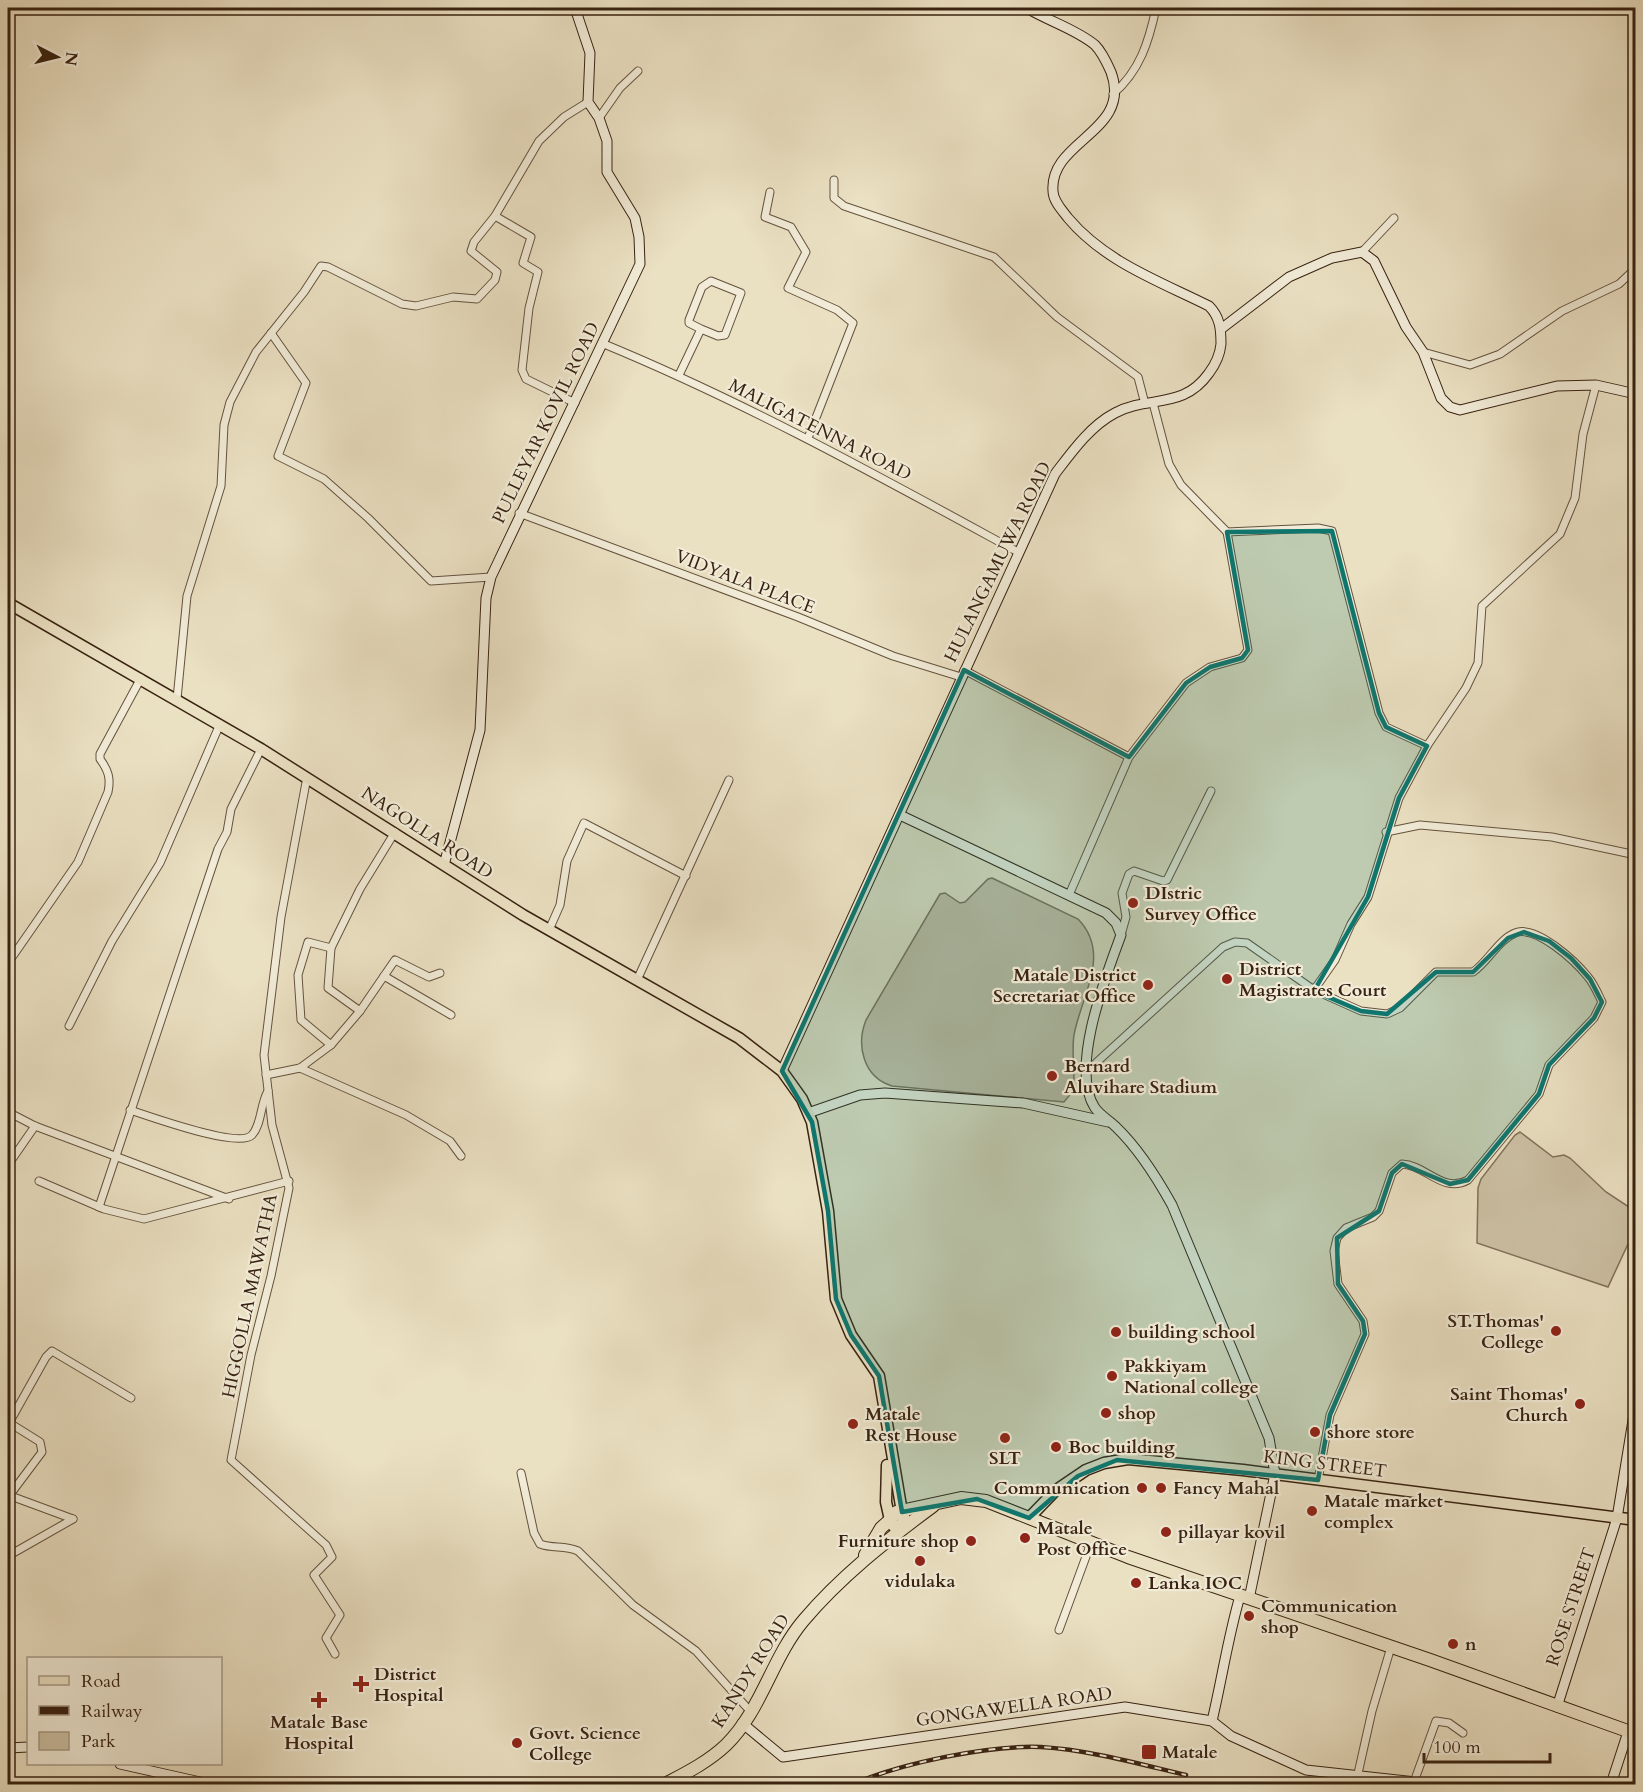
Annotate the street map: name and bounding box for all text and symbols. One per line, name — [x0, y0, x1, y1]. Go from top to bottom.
north arrow — [27, 27, 87, 87]
text: N — [59, 50, 83, 67]
street label: PULLEYAR KOVIL ROAD — [486, 318, 606, 528]
street label: MALIGATENNA ROAD — [724, 373, 916, 487]
street label: HULANGAMUWA ROAD — [938, 457, 1058, 667]
street label: VIDYALA PLACE — [671, 544, 819, 620]
street label: NAGOLLA ROAD — [356, 781, 498, 885]
place label: DIstric Survey Office — [1145, 881, 1257, 927]
marker: DIstric Survey Office — [1126, 896, 1140, 910]
place label: District Magistrates Court — [1239, 957, 1387, 1003]
place label: Matale District Secretariat Office — [993, 963, 1137, 1009]
marker: District Magistrates Court — [1220, 972, 1234, 986]
marker: Matale District Secretariat Office — [1141, 978, 1155, 992]
place label: Bernard Aluvihare Stadium — [1064, 1054, 1218, 1100]
marker: Bernard Aluvihare Stadium — [1045, 1069, 1059, 1083]
street label: HIGGOLLA MAWATHA — [216, 1191, 284, 1400]
place label: ST.Thomas' College — [1448, 1309, 1544, 1355]
place label: building school — [1128, 1320, 1255, 1345]
marker: ST.Thomas' College — [1549, 1324, 1563, 1338]
marker: building school — [1109, 1325, 1123, 1339]
place label: Pakkiyam National college — [1124, 1354, 1259, 1400]
marker: Pakkiyam National college — [1105, 1369, 1119, 1383]
place label: Saint Thomas' Church — [1450, 1382, 1568, 1428]
marker: Saint Thomas' Church — [1573, 1397, 1587, 1411]
place label: shop — [1118, 1401, 1156, 1426]
place label: Matale Rest House — [865, 1402, 958, 1448]
marker: shop — [1099, 1406, 1113, 1420]
marker: Matale Rest House — [846, 1417, 860, 1431]
place label: shore store — [1327, 1420, 1415, 1445]
marker: shore store — [1308, 1425, 1322, 1439]
marker: SLT — [998, 1431, 1012, 1445]
place label: Boc building — [1068, 1435, 1175, 1460]
marker: Boc building — [1049, 1440, 1063, 1454]
street label: KING STREET — [1262, 1444, 1388, 1484]
place label: SLT — [989, 1446, 1021, 1471]
place label: Communication — [994, 1476, 1130, 1501]
place label: Fancy Mahal — [1173, 1476, 1279, 1501]
marker: Communication — [1135, 1481, 1149, 1495]
marker: Fancy Mahal — [1154, 1481, 1168, 1495]
place label: Matale market complex — [1324, 1489, 1444, 1535]
marker: Matale market complex — [1305, 1504, 1319, 1518]
place label: Matale Post Office — [1037, 1516, 1127, 1562]
place label: pillayar kovil — [1178, 1520, 1285, 1545]
marker: pillayar kovil — [1159, 1525, 1173, 1539]
place label: Furniture shop — [838, 1529, 959, 1554]
marker: Matale Post Office — [1018, 1531, 1032, 1545]
marker: Furniture shop — [964, 1534, 978, 1548]
street label: ROSE STREET — [1540, 1545, 1602, 1669]
marker: vidulaka — [913, 1554, 927, 1568]
place label: vidulaka — [885, 1569, 955, 1594]
place label: Lanka IOC — [1148, 1571, 1242, 1596]
marker: Lanka IOC — [1129, 1576, 1143, 1590]
place label: Communication shop — [1261, 1594, 1398, 1640]
street label: KANDY ROAD — [706, 1609, 796, 1733]
marker: Communication shop — [1242, 1609, 1256, 1623]
place label: n — [1465, 1632, 1477, 1657]
marker: n — [1446, 1637, 1460, 1651]
legend — [27, 1657, 222, 1765]
place label: District Hospital — [374, 1662, 444, 1708]
text: Road — [81, 1669, 121, 1694]
marker: District Hospital — [352, 1675, 370, 1693]
street label: GONGAWELLA ROAD — [914, 1681, 1114, 1733]
marker: Matale Base Hospital — [310, 1691, 328, 1709]
text: Railway — [81, 1699, 143, 1724]
place label: Matale Base Hospital — [270, 1710, 368, 1756]
place label: Govt. Science College — [529, 1721, 641, 1767]
scale bar — [1424, 1726, 1550, 1764]
text: Park — [81, 1729, 116, 1754]
text: 100 m — [1433, 1735, 1481, 1760]
marker: Govt. Science College — [510, 1736, 524, 1750]
place label: Matale — [1162, 1740, 1218, 1765]
marker: Matale — [1140, 1743, 1158, 1761]

